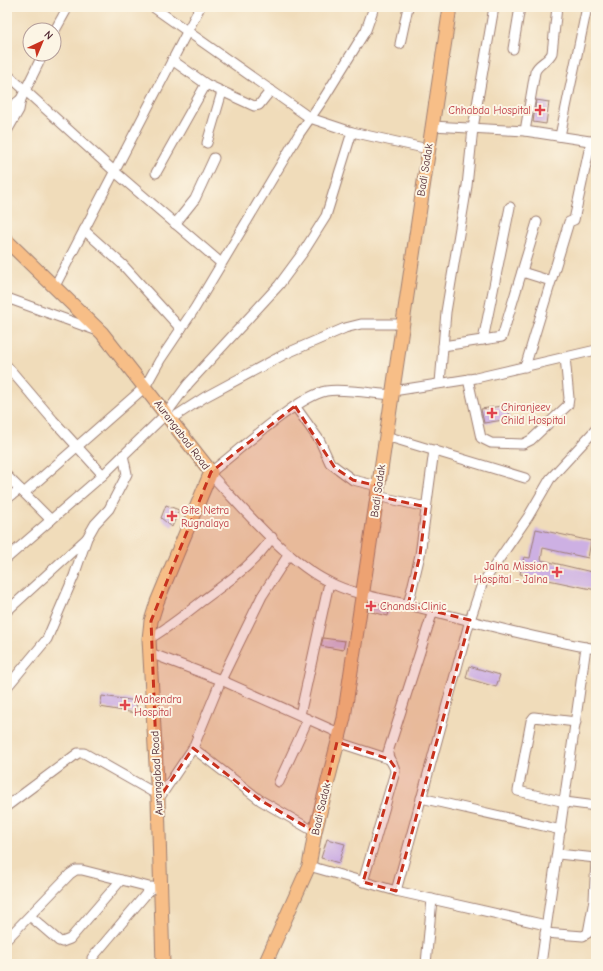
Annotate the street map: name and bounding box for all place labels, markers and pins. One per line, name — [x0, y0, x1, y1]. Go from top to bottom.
place label: Chhabda Hospital — [448, 104, 531, 117]
marker: Chhabda Hospital — [534, 104, 546, 116]
place label: Chiranjeev Child Hospital — [501, 401, 566, 427]
marker: Chiranjeev Child Hospital — [486, 407, 498, 419]
place label: Gite Netra Rugnalaya — [181, 504, 229, 530]
marker: Gite Netra Rugnalaya — [166, 510, 178, 522]
place label: Jalna Mission Hospital - Jalna — [474, 560, 548, 586]
marker: Jalna Mission Hospital - Jalna — [551, 566, 563, 578]
marker: Chandsi Clinic — [365, 600, 377, 612]
place label: Chandsi Clinic — [380, 600, 447, 613]
place label: Mahendra Hospital — [134, 693, 182, 719]
marker: Mahendra Hospital — [119, 699, 131, 711]

